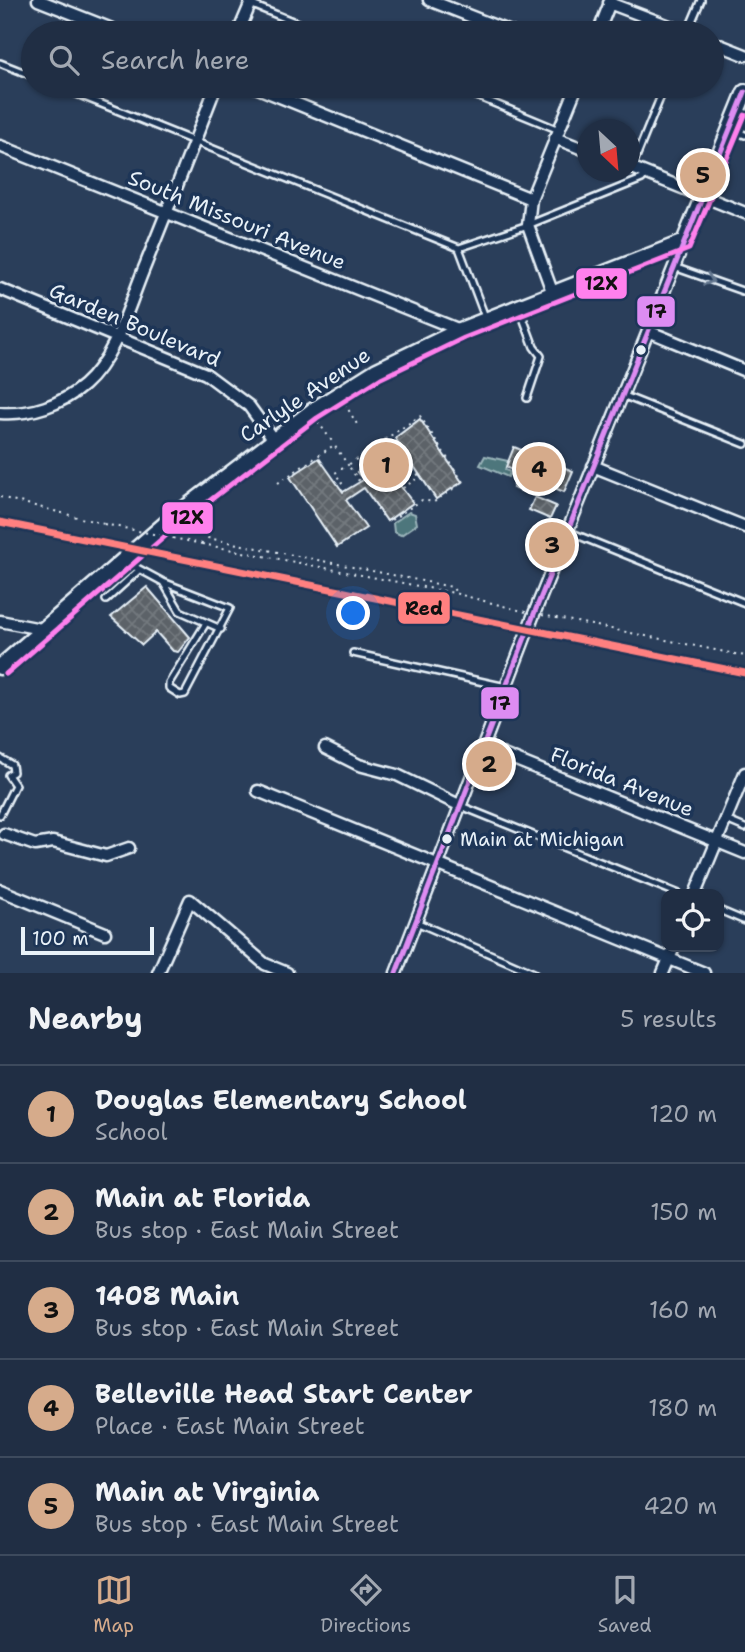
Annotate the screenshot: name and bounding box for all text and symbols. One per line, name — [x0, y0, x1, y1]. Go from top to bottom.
search box — [21, 21, 724, 98]
icon: search — [45, 41, 83, 79]
text: Search here — [101, 42, 250, 77]
north arrow — [577, 119, 640, 182]
pin: 5 — [680, 149, 726, 201]
street label: South Missouri Avenue — [124, 164, 350, 276]
line badge: 12X — [575, 267, 628, 300]
text: 12X — [584, 271, 618, 296]
one-way arrow — [703, 271, 715, 285]
street label: Garden Boulevard — [45, 276, 225, 374]
line badge: 17 — [636, 295, 676, 328]
text: 17 — [645, 299, 667, 324]
street label: Carlyle Avenue — [234, 341, 376, 449]
unlabelled marker — [634, 343, 648, 357]
pin: 1 — [363, 439, 409, 491]
pin: 4 — [516, 443, 562, 495]
line badge: 12X — [161, 501, 214, 535]
text: 12X — [170, 505, 204, 530]
pin: 3 — [529, 519, 575, 571]
line badge: Red — [397, 591, 451, 625]
your location — [336, 596, 370, 630]
text: Red — [405, 596, 443, 621]
line badge: 17 — [480, 686, 520, 720]
text: 17 — [489, 691, 511, 716]
pin: 2 — [466, 738, 512, 790]
street label: Florida Avenue — [546, 740, 698, 824]
place label: Main at Michigan — [460, 827, 624, 852]
marker: Main at Michigan — [440, 832, 454, 846]
map controls — [661, 889, 724, 952]
button: locate — [661, 889, 724, 952]
scale bar — [21, 924, 154, 956]
text: 100 m — [32, 926, 89, 951]
text: Nearby — [28, 998, 143, 1039]
text: 5 results — [620, 1004, 717, 1034]
text: Douglas Elementary School — [95, 1082, 467, 1117]
text: 1 — [46, 1099, 56, 1129]
text: 120 m — [649, 1099, 717, 1129]
text: School — [95, 1117, 167, 1147]
text: Main at Florida — [95, 1180, 310, 1215]
text: 2 — [43, 1197, 59, 1227]
text: 150 m — [650, 1197, 717, 1227]
text: Bus stop · East Main Street — [95, 1215, 399, 1245]
text: 1408 Main — [95, 1278, 239, 1313]
text: 3 — [43, 1295, 59, 1325]
text: 160 m — [649, 1295, 717, 1325]
text: Bus stop · East Main Street — [95, 1313, 399, 1343]
text: Belleville Head Start Center — [95, 1376, 473, 1411]
text: 4 — [43, 1393, 59, 1423]
text: 180 m — [648, 1393, 717, 1423]
text: Place · East Main Street — [95, 1411, 365, 1441]
text: Main at Virginia — [95, 1474, 320, 1509]
text: 5 — [44, 1491, 58, 1521]
text: 420 m — [643, 1491, 717, 1521]
text: Bus stop · East Main Street — [95, 1509, 399, 1539]
tab: Map — [93, 1571, 134, 1638]
tab: Directions — [321, 1571, 411, 1638]
tab: Saved — [598, 1571, 652, 1638]

